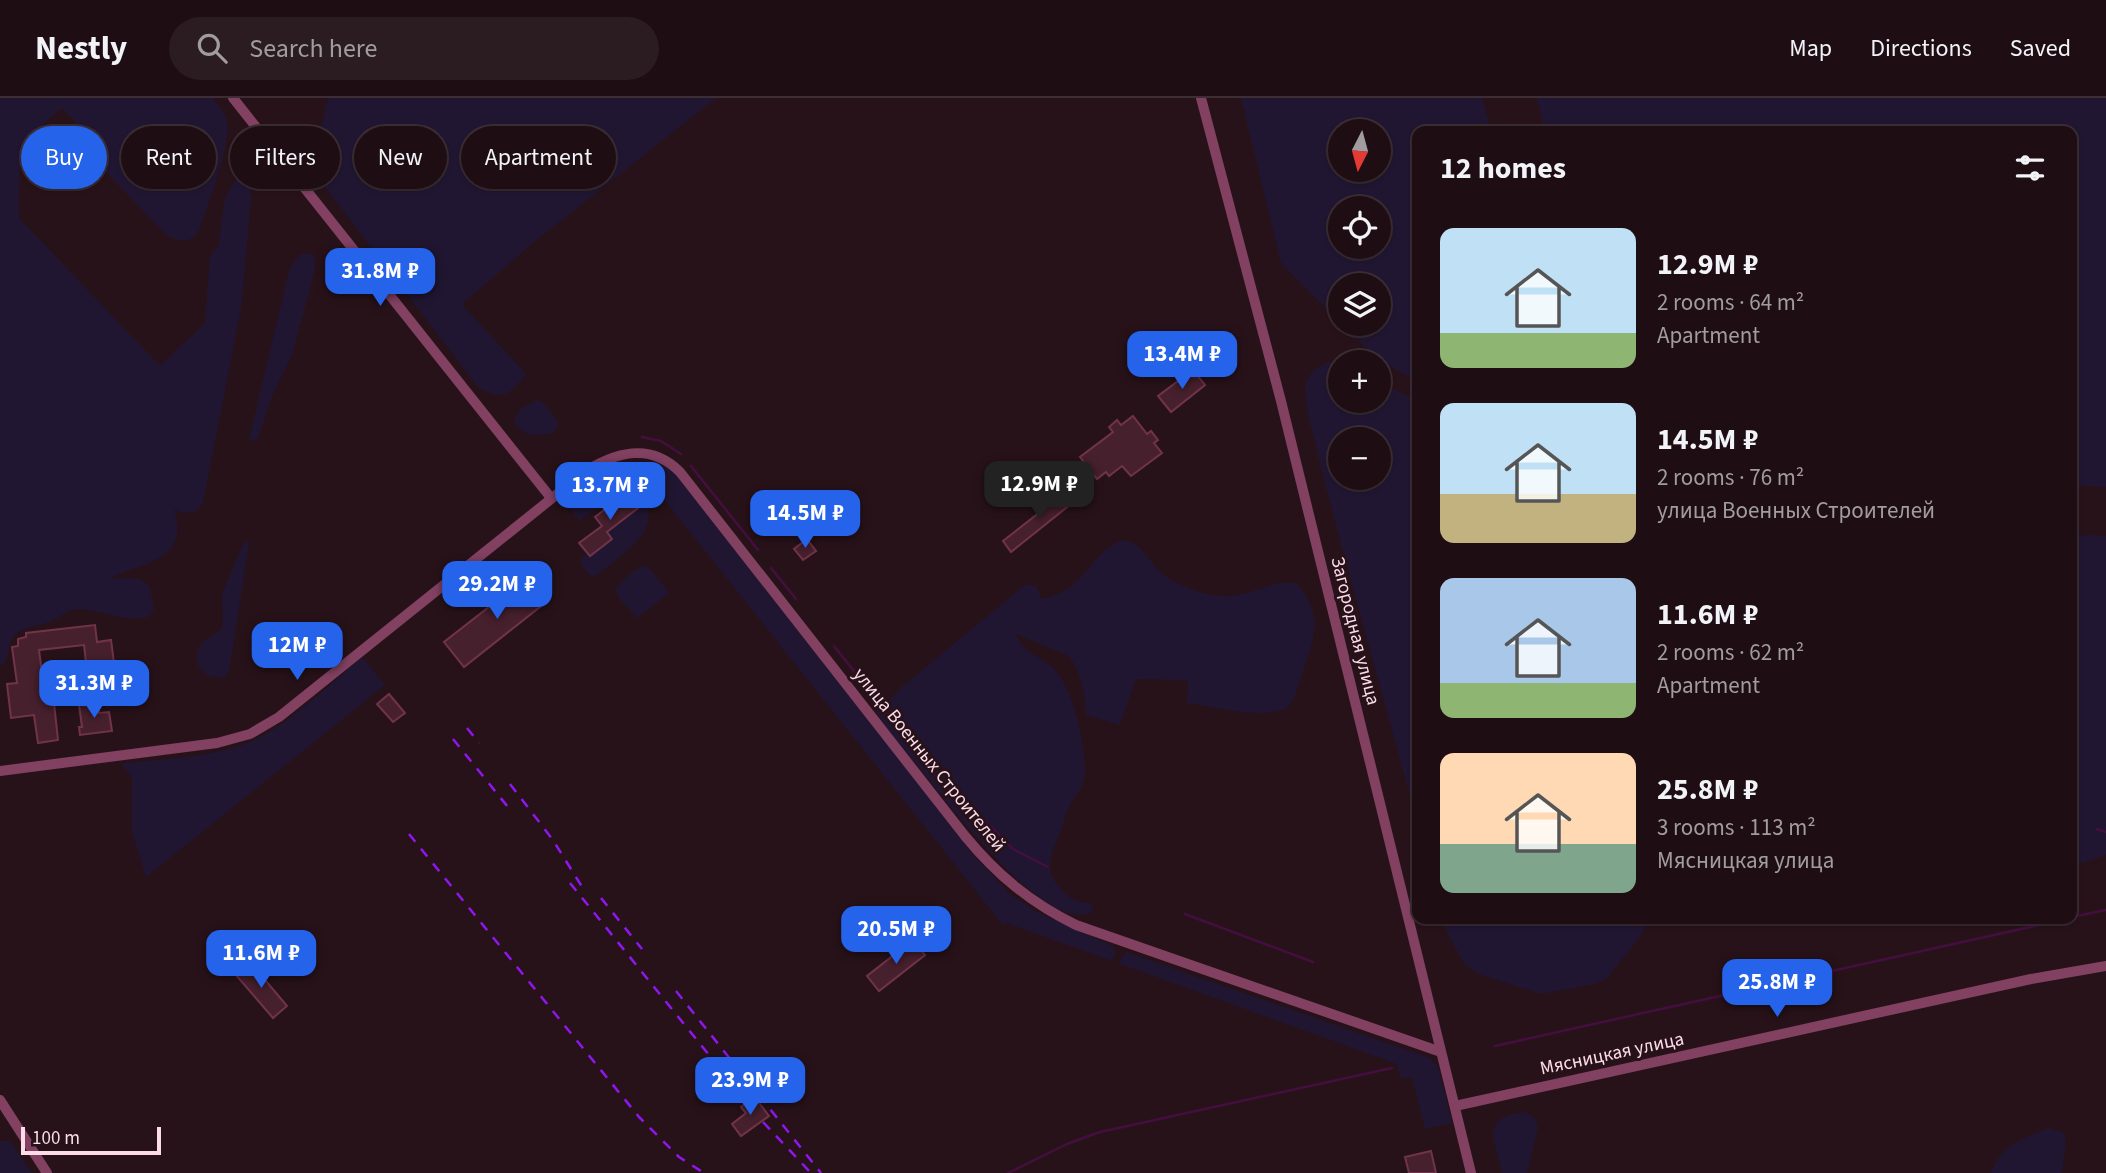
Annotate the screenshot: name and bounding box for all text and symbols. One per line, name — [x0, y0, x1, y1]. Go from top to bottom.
search box — [169, 17, 659, 80]
text: Nestly — [35, 25, 127, 72]
icon: search — [193, 29, 231, 67]
text: Search here — [249, 30, 377, 67]
text: Map — [1789, 31, 1832, 66]
text: Directions — [1870, 31, 1972, 66]
text: Saved — [2010, 31, 2071, 66]
north arrow — [1328, 119, 1391, 182]
map controls — [1328, 119, 1391, 490]
chip: Buy — [21, 126, 107, 189]
chip: Rent — [121, 126, 216, 189]
chip: Filters — [230, 126, 340, 189]
chip: New — [354, 126, 447, 189]
chip: Apartment — [461, 126, 616, 189]
text: 12 homes — [1440, 147, 1566, 190]
icon: filters — [2011, 149, 2049, 187]
button: locate — [1328, 196, 1391, 259]
text: 12.9M ₽ — [1657, 243, 1758, 286]
pin: 31.8M ₽ — [315, 248, 445, 308]
text: 31.8M ₽ — [341, 254, 419, 287]
icon: home — [1496, 256, 1580, 340]
button: layers — [1328, 273, 1391, 336]
text: 2 rooms · 64 m² — [1657, 286, 1804, 319]
text: Apartment — [1657, 319, 1760, 352]
pin: 13.4M ₽ — [1117, 331, 1247, 391]
text: 13.4M ₽ — [1143, 337, 1221, 370]
button: + — [1328, 350, 1391, 413]
text: 14.5M ₽ — [1657, 418, 1758, 461]
button: − — [1328, 427, 1391, 490]
icon: home — [1496, 431, 1580, 515]
text: 2 rooms · 76 m² — [1657, 461, 1804, 494]
pin: 13.7M ₽ — [545, 462, 675, 522]
pin: 12.9M ₽ — [974, 462, 1104, 521]
text: 12.9M ₽ — [1000, 467, 1078, 500]
text: 13.7M ₽ — [571, 468, 649, 501]
pin: 14.5M ₽ — [740, 490, 870, 550]
text: улица Военных Строителей — [1657, 494, 1935, 527]
text: 14.5M ₽ — [766, 496, 844, 529]
street label: Загородная улица — [1324, 554, 1386, 708]
pin: 29.2M ₽ — [432, 561, 562, 621]
text: 29.2M ₽ — [458, 567, 536, 600]
text: 11.6M ₽ — [1657, 593, 1758, 636]
icon: home — [1496, 606, 1580, 690]
pin: 12M ₽ — [248, 622, 346, 682]
text: 12M ₽ — [268, 628, 326, 661]
text: 2 rooms · 62 m² — [1657, 636, 1804, 669]
pin: 31.3M ₽ — [29, 660, 159, 720]
street label: улица Военных Строителей — [846, 662, 1012, 858]
text: 31.3M ₽ — [55, 666, 133, 699]
text: Apartment — [1657, 669, 1760, 702]
text: 25.8M ₽ — [1657, 768, 1758, 811]
icon: home — [1496, 781, 1580, 865]
text: 3 rooms · 113 m² — [1657, 811, 1816, 844]
text: Мясницкая улица — [1657, 844, 1834, 877]
pin: 20.5M ₽ — [831, 906, 961, 966]
text: 20.5M ₽ — [857, 912, 935, 945]
pin: 11.6M ₽ — [196, 930, 326, 990]
text: 11.6M ₽ — [222, 936, 300, 969]
pin: 25.8M ₽ — [1712, 960, 1842, 1019]
text: 25.8M ₽ — [1738, 965, 1816, 998]
street label: Мясницкая улица — [1538, 1026, 1686, 1082]
pin: 23.9M ₽ — [685, 1058, 815, 1117]
text: 23.9M ₽ — [711, 1063, 789, 1096]
scale bar — [21, 1124, 161, 1156]
text: 100 m — [32, 1125, 80, 1152]

